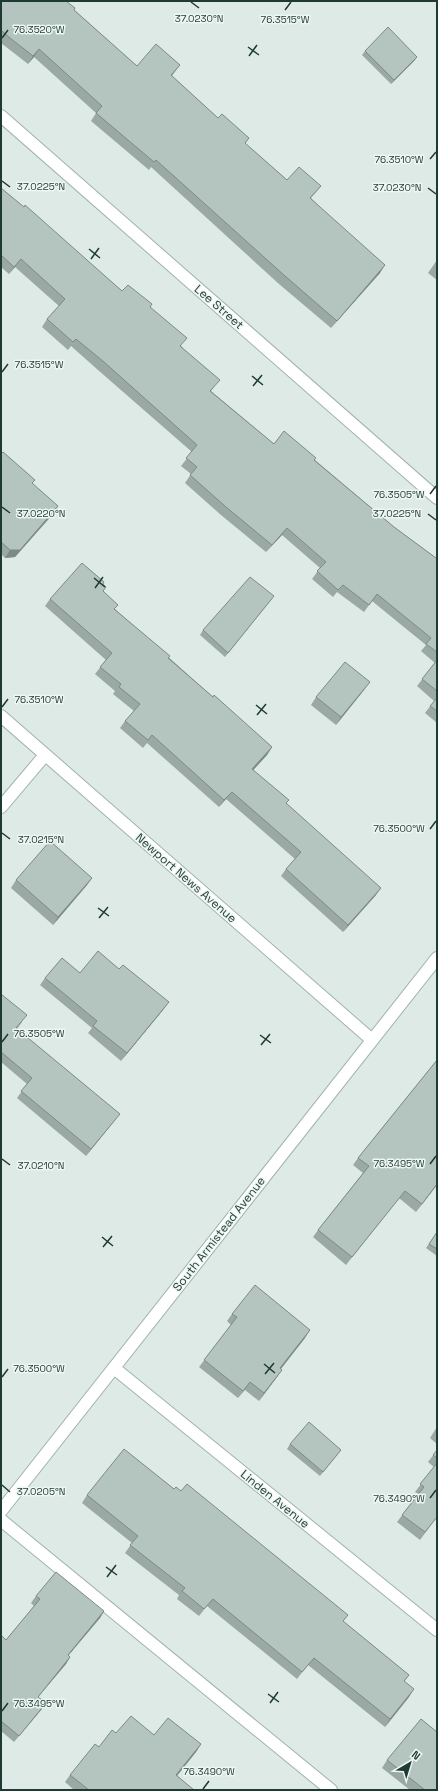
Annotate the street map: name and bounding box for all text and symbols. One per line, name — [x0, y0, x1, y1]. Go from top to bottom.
text: 37.0230°N — [175, 12, 223, 25]
text: 76.3515°W — [261, 13, 310, 26]
text: 76.3520°W — [13, 23, 65, 36]
text: 76.3510°W — [374, 153, 424, 166]
text: 37.0225°N — [17, 180, 65, 193]
text: 37.0230°N — [373, 181, 421, 194]
street label: Lee Street — [191, 281, 247, 333]
text: 76.3515°W — [15, 358, 64, 371]
text: 76.3505°W — [373, 488, 425, 501]
text: 37.0220°N — [17, 507, 65, 520]
text: 37.0225°N — [373, 507, 421, 520]
text: 76.3510°W — [14, 693, 64, 706]
text: 76.3500°W — [373, 822, 425, 835]
street label: Newport News Avenue — [132, 830, 240, 926]
text: 37.0215°N — [18, 833, 64, 846]
text: 76.3505°W — [13, 1027, 65, 1040]
text: 76.3495°W — [373, 1157, 425, 1170]
text: 37.0210°N — [18, 1159, 64, 1172]
street label: South Armistead Avenue — [169, 1173, 269, 1295]
text: 76.3500°W — [13, 1362, 65, 1375]
street label: Linden Avenue — [237, 1466, 313, 1532]
text: 37.0205°N — [17, 1485, 65, 1498]
text: 76.3490°W — [373, 1492, 425, 1505]
text: 76.3495°W — [13, 1697, 65, 1710]
north arrow — [390, 1743, 430, 1783]
text: N — [409, 1747, 423, 1763]
text: 76.3490°W — [183, 1765, 235, 1778]

